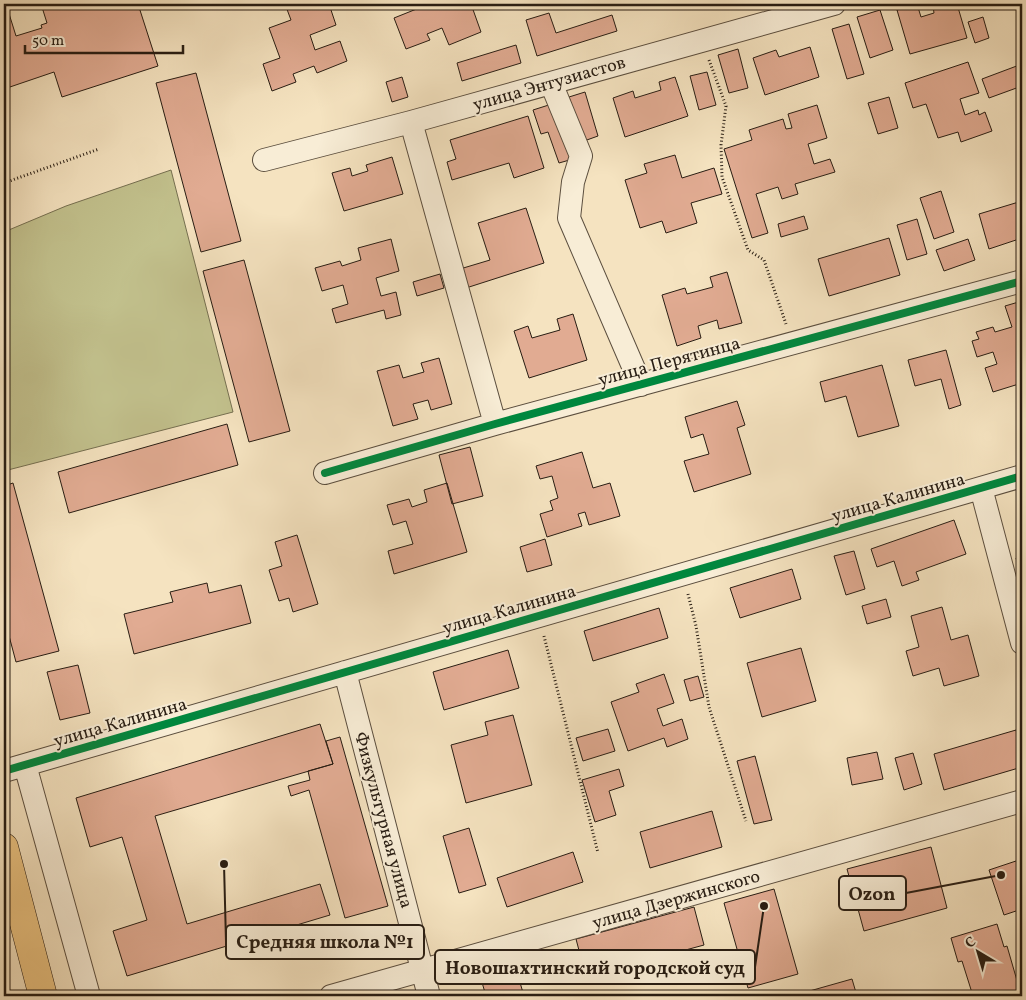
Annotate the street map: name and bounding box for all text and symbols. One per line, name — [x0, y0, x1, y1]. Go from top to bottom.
scale bar — [25, 22, 182, 54]
text: 50 m — [32, 31, 64, 52]
street label: улица Энтузиастов — [470, 51, 629, 118]
street label: улица Перятинца — [596, 331, 743, 393]
street label: улица Калинина — [829, 467, 968, 529]
street label: улица Калинина — [440, 579, 579, 641]
street label: улица Калинина — [51, 692, 190, 754]
street label: Физкультурная улица — [347, 729, 418, 911]
street label: улица Дзержинского — [590, 865, 763, 936]
callout: Ozon — [839, 876, 906, 910]
text: Ozon — [848, 882, 896, 908]
callout: Средняя школа №1 — [226, 925, 424, 959]
north arrow — [954, 928, 1004, 978]
text: Средняя школа №1 — [236, 930, 414, 956]
text: С — [962, 933, 980, 953]
callout: Новошахтинский городской суд — [435, 950, 755, 984]
text: Новошахтинский городской суд — [445, 956, 745, 982]

